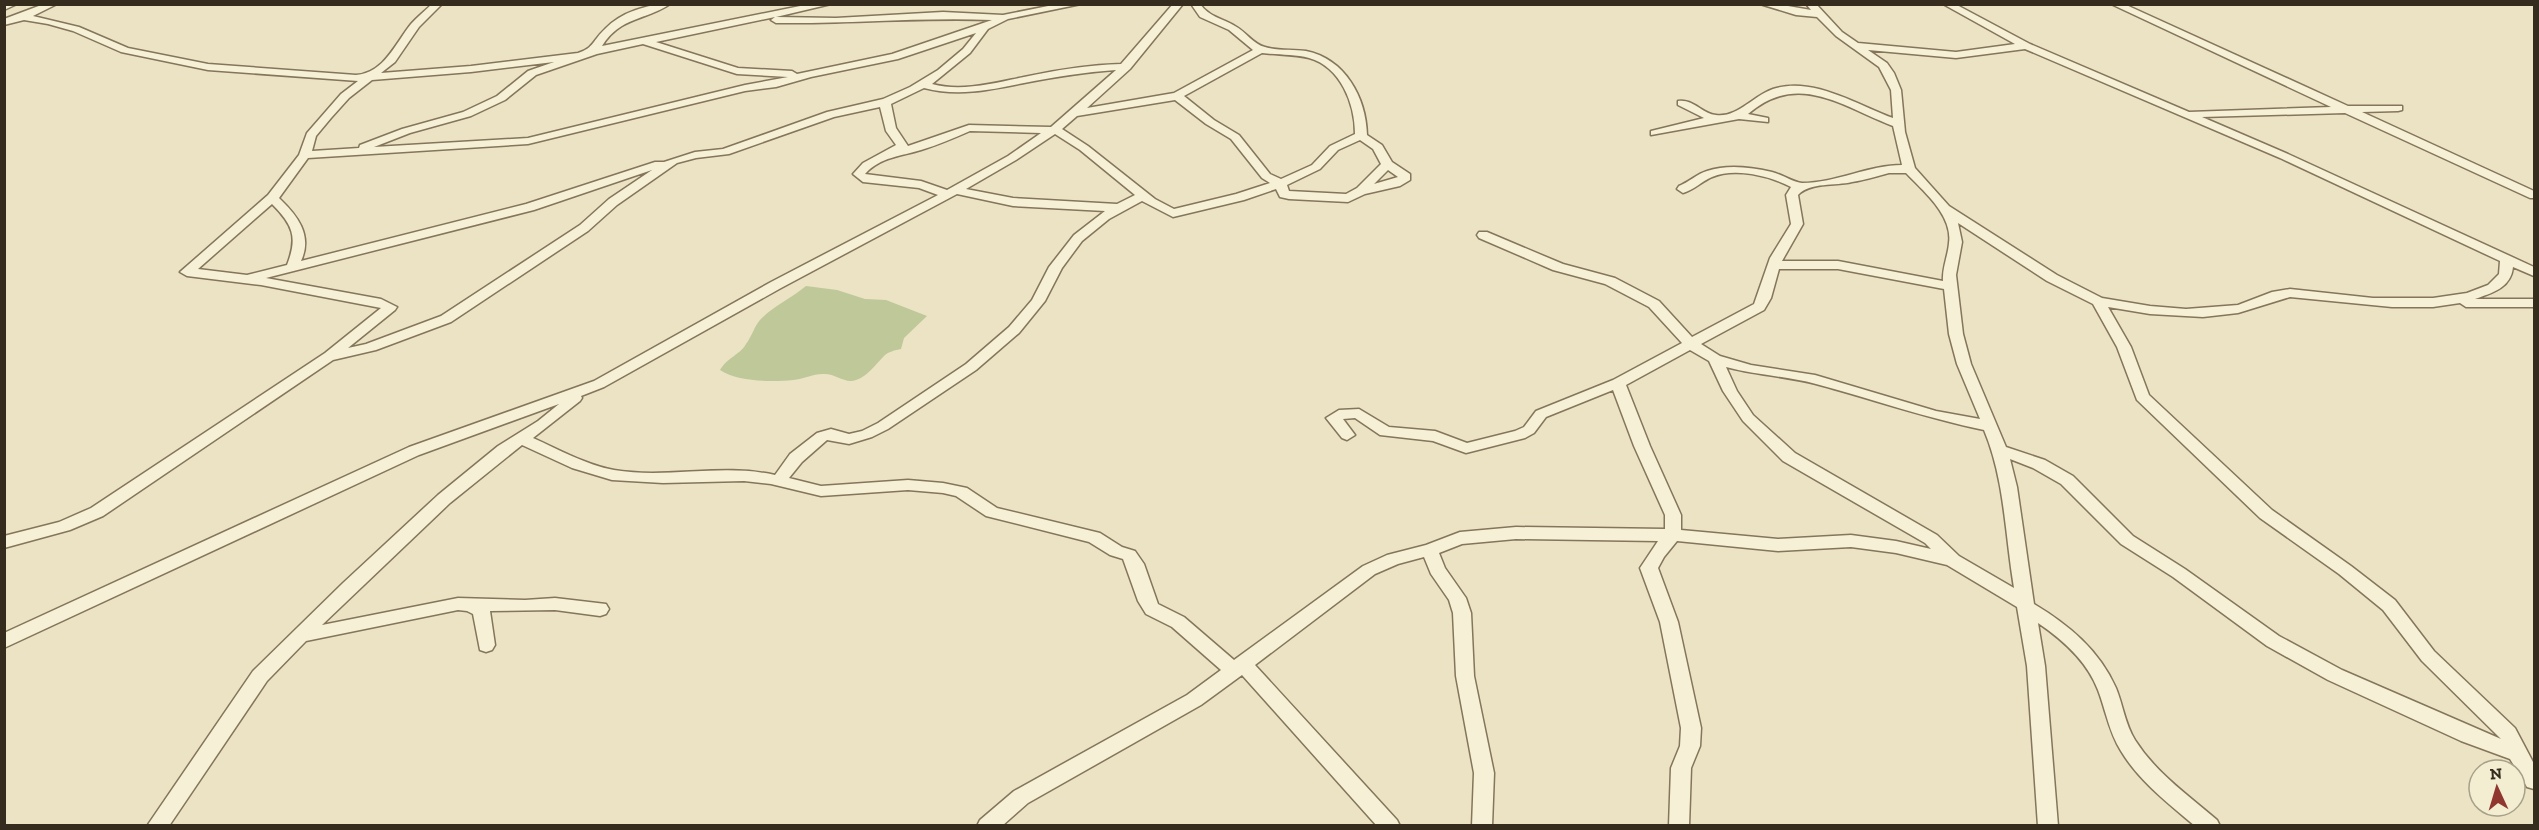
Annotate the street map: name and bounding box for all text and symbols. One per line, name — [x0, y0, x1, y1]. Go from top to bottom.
north arrow — [2467, 758, 2527, 818]
text: N — [2489, 764, 2503, 783]

